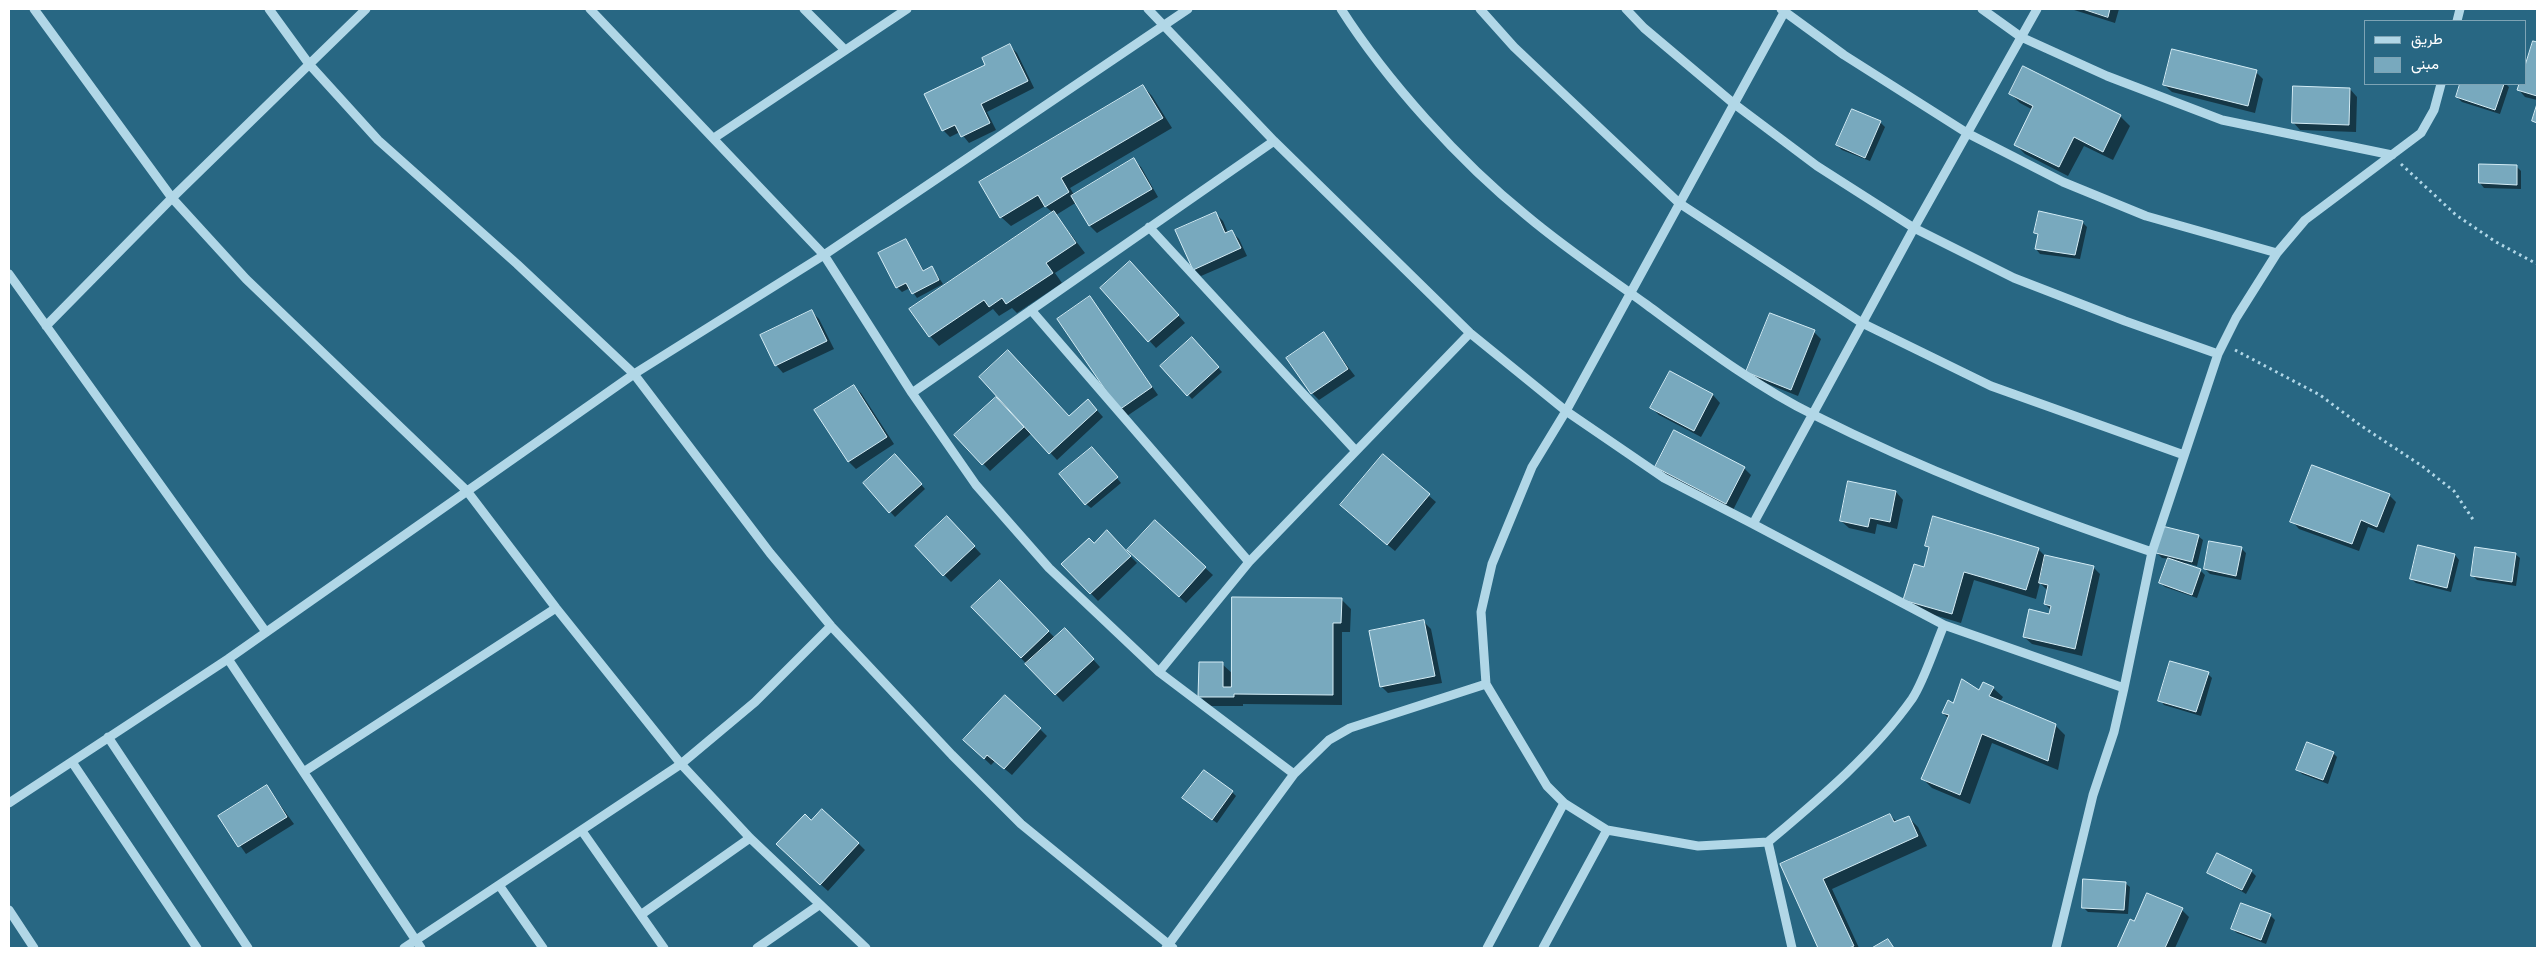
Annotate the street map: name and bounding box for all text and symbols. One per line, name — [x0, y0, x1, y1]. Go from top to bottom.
legend — [2364, 20, 2526, 85]
text: طريق — [2411, 27, 2443, 50]
text: مبنى — [2411, 52, 2439, 75]

